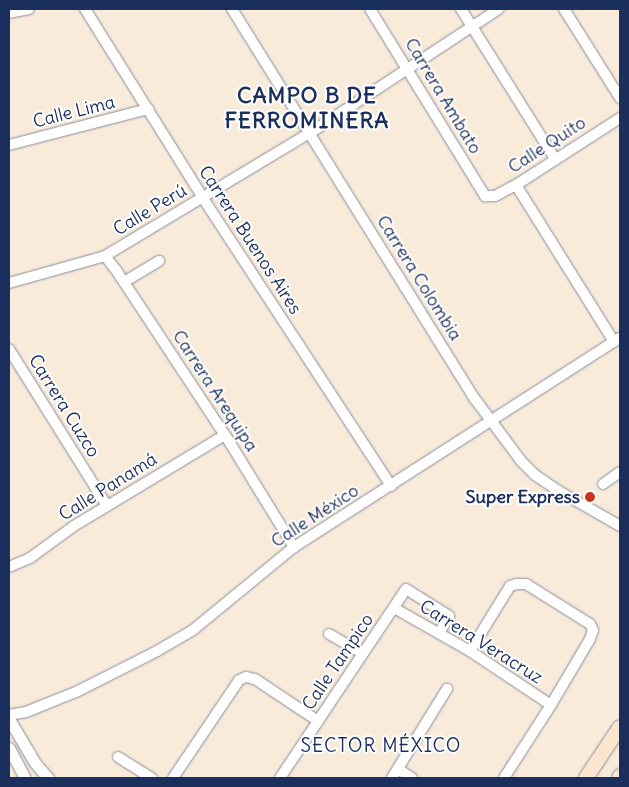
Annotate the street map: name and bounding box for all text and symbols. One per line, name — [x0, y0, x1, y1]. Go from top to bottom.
street label: Carrera Ambato — [400, 34, 486, 158]
district label: CAMPO B DE FERROMINERA — [223, 82, 391, 134]
street label: Calle Lima — [31, 91, 117, 133]
street label: Calle Quito — [504, 112, 590, 178]
street label: Carrera Buenos Aires — [194, 162, 306, 318]
street label: Calle Perú — [109, 180, 191, 240]
street label: Carrera Colombia — [372, 211, 466, 345]
street label: Carrera Arequipa — [168, 326, 262, 456]
street label: Carrera Cuzco — [24, 351, 104, 461]
street label: Calle Panamá — [55, 448, 161, 526]
street label: Calle México — [267, 480, 363, 552]
place label: Super Express — [465, 486, 580, 508]
marker: Super Express — [584, 491, 596, 503]
street label: Carrera Veracruz — [416, 596, 546, 688]
street label: Calle Tampico — [298, 610, 378, 714]
district label: SECTOR MÉXICO — [299, 735, 463, 757]

